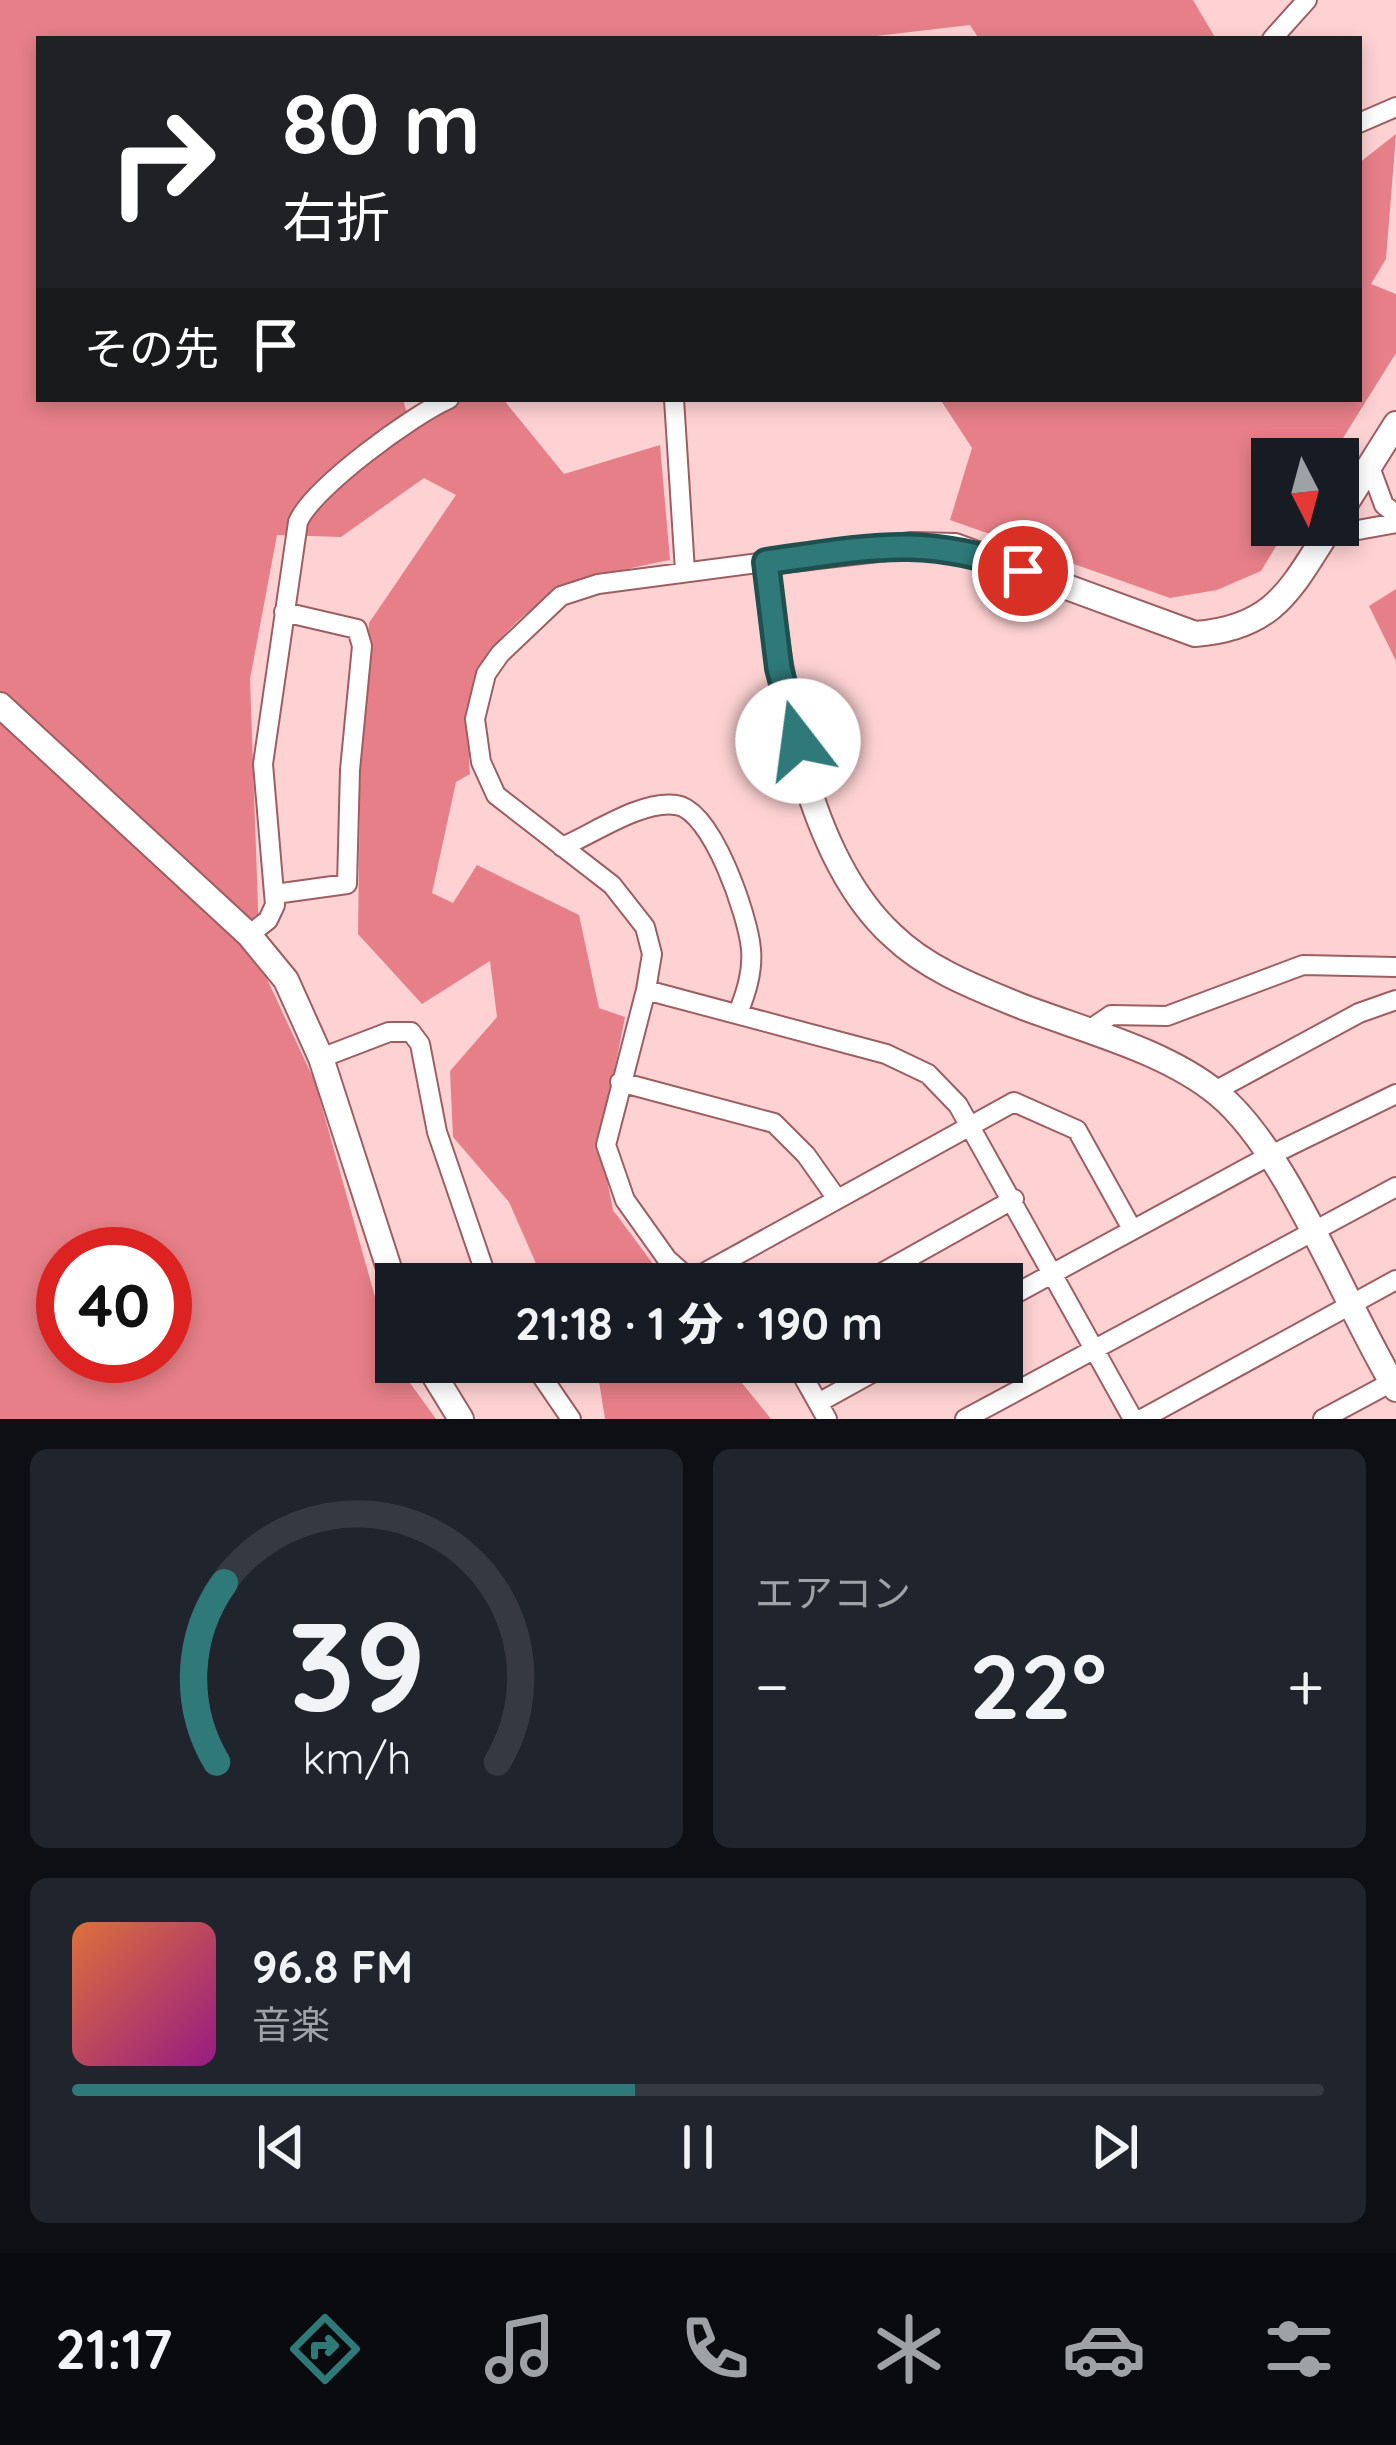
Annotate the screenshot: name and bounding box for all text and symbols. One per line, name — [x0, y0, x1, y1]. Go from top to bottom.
text: 80 m — [282, 70, 481, 175]
icon: right — [84, 84, 240, 240]
text: 右折 — [282, 183, 390, 251]
icon: arrive — [243, 312, 309, 378]
text: その先 — [84, 320, 219, 376]
north arrow — [1251, 438, 1359, 546]
map controls — [1251, 438, 1359, 546]
pin — [972, 520, 1074, 622]
icon: arrive — [990, 538, 1056, 604]
position arrow — [735, 678, 861, 804]
speed limit sign: 40 — [36, 1227, 192, 1383]
text: 21:18 · 1 分 · 190 m — [515, 1295, 883, 1351]
text: エアコン — [755, 1568, 911, 1617]
text: 39 — [288, 1586, 425, 1742]
text: 22° — [969, 1629, 1107, 1742]
text: − — [755, 1644, 789, 1727]
text: + — [1287, 1644, 1324, 1727]
text: km/h — [302, 1730, 411, 1784]
text: 96.8 FM — [252, 1938, 413, 1994]
text: 音楽 — [252, 2000, 330, 2049]
icon: previous — [248, 2114, 314, 2180]
icon: pause — [665, 2114, 731, 2180]
icon: next — [1082, 2114, 1148, 2180]
icon: directions — [283, 2307, 367, 2391]
icon: music — [478, 2307, 562, 2391]
icon: phone — [673, 2307, 757, 2391]
icon: climate — [867, 2307, 951, 2391]
icon: car — [1062, 2307, 1146, 2391]
icon: filters — [1257, 2307, 1341, 2391]
text: 21:17 — [55, 2315, 172, 2383]

